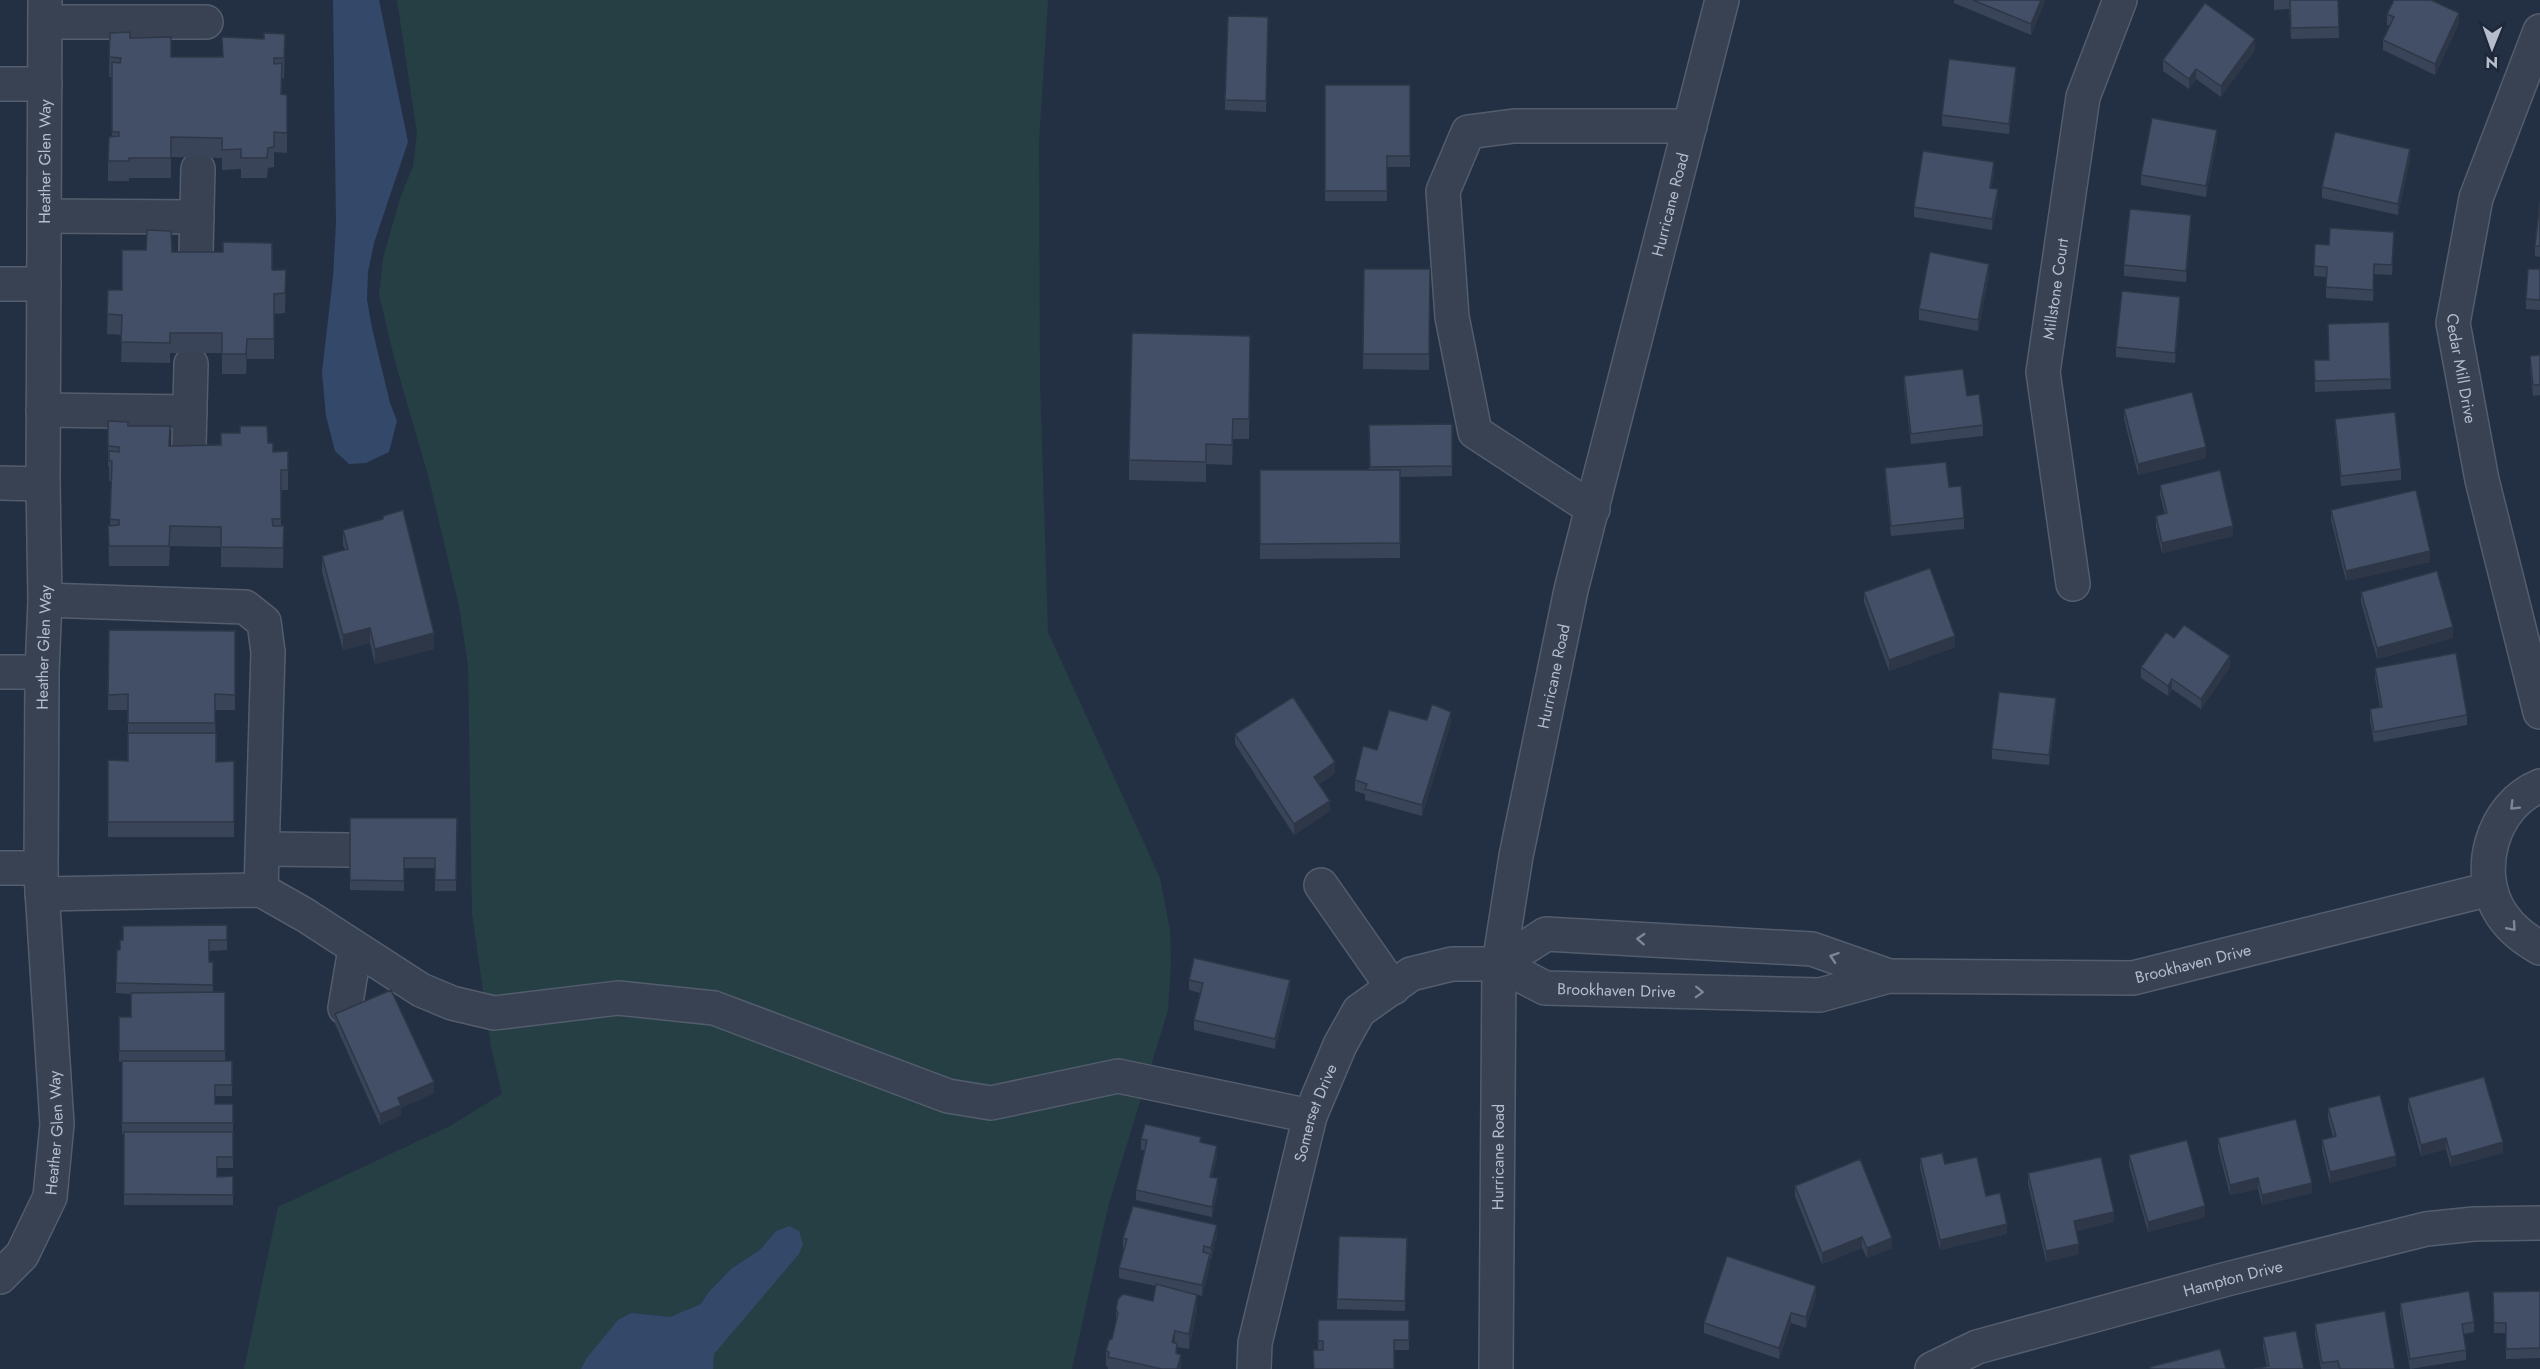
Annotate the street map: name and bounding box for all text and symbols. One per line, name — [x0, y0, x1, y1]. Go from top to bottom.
north arrow — [2462, 18, 2522, 78]
text: N — [2485, 51, 2498, 74]
street label: Heather Glen Way — [33, 98, 56, 224]
street label: Hurricane Road — [1645, 150, 1694, 259]
street label: Millstone Court — [2036, 236, 2074, 341]
street label: Cedar Mill Drive — [2441, 311, 2483, 425]
street label: Heather Glen Way — [30, 584, 57, 710]
street label: Hurricane Road — [1531, 622, 1575, 731]
one-way arrow — [2510, 798, 2521, 809]
one-way arrow — [2505, 920, 2516, 931]
one-way arrow — [1636, 933, 1645, 946]
street label: Brookhaven Drive — [2133, 938, 2253, 989]
one-way arrow — [1829, 951, 1840, 964]
street label: Brookhaven Drive — [1557, 977, 1676, 1003]
one-way arrow — [1694, 986, 1703, 998]
street label: Somerset Drive — [1288, 1060, 1342, 1164]
street label: Heather Glen Way — [39, 1069, 69, 1196]
street label: Hurricane Road — [1486, 1104, 1509, 1210]
street label: Hampton Drive — [2180, 1254, 2285, 1302]

